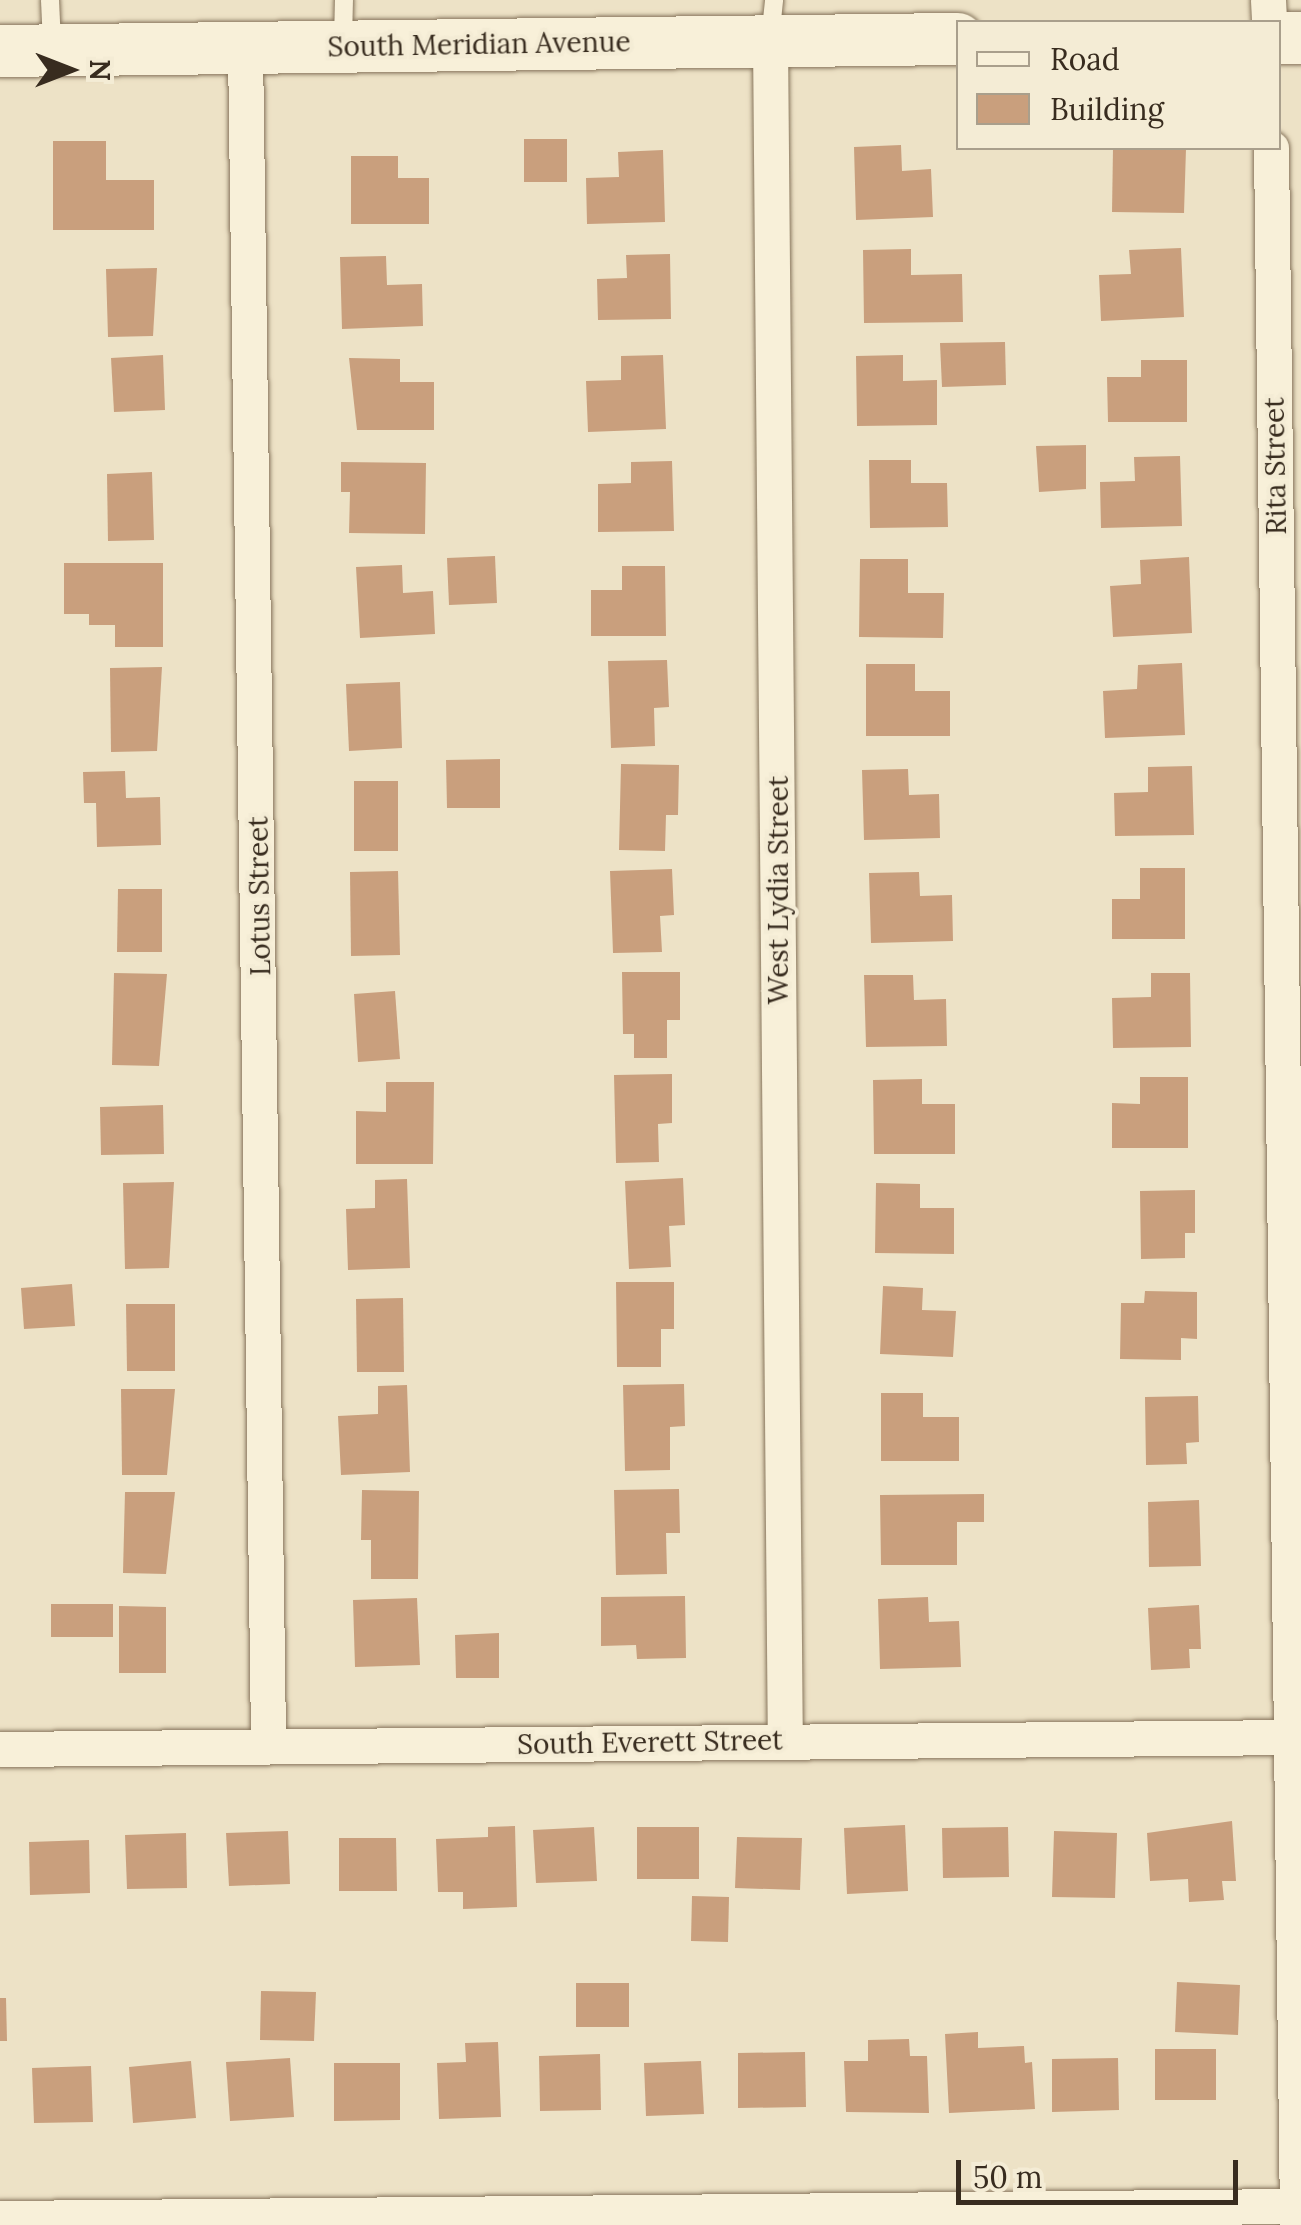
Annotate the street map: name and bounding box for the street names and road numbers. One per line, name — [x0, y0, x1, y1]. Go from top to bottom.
street label: South Meridian Avenue — [327, 25, 631, 63]
street label: Rita Street — [1257, 397, 1293, 535]
street label: West Lydia Street — [761, 776, 795, 1004]
street label: Lotus Street — [241, 816, 277, 976]
street label: South Everett Street — [517, 1723, 783, 1761]

